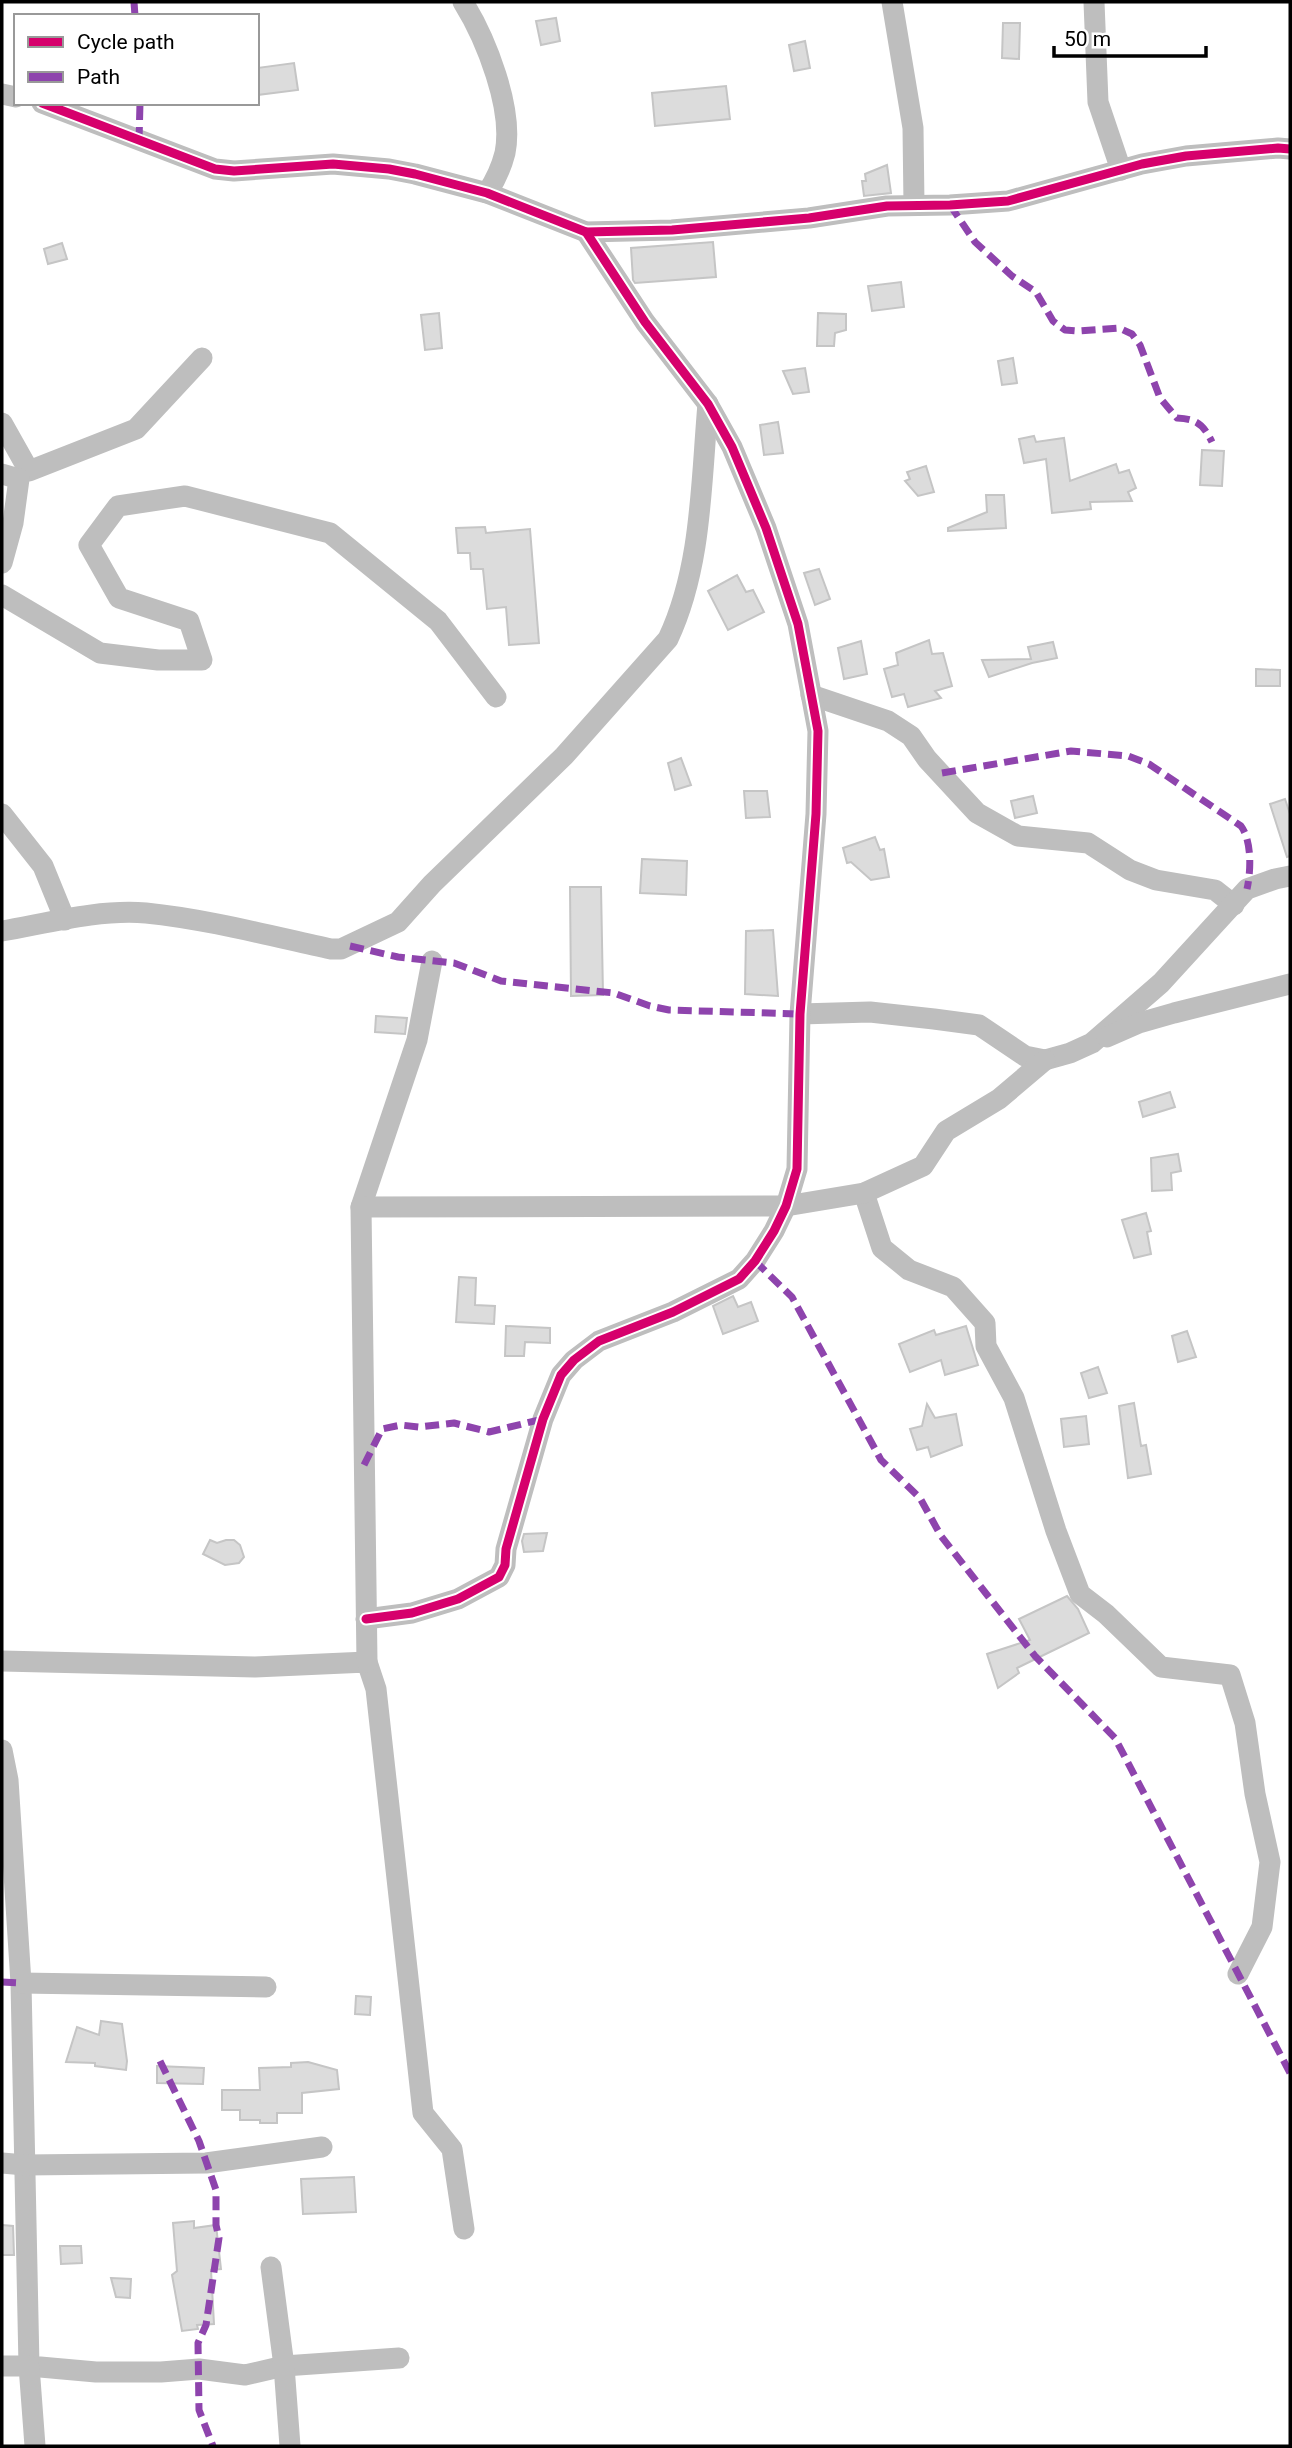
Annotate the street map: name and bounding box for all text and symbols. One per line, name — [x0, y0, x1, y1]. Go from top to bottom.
legend — [14, 14, 259, 105]
scale bar — [1054, 14, 1206, 58]
text: 50 m — [1064, 27, 1111, 51]
text: Cycle path — [77, 30, 175, 54]
text: Path — [77, 65, 120, 89]

